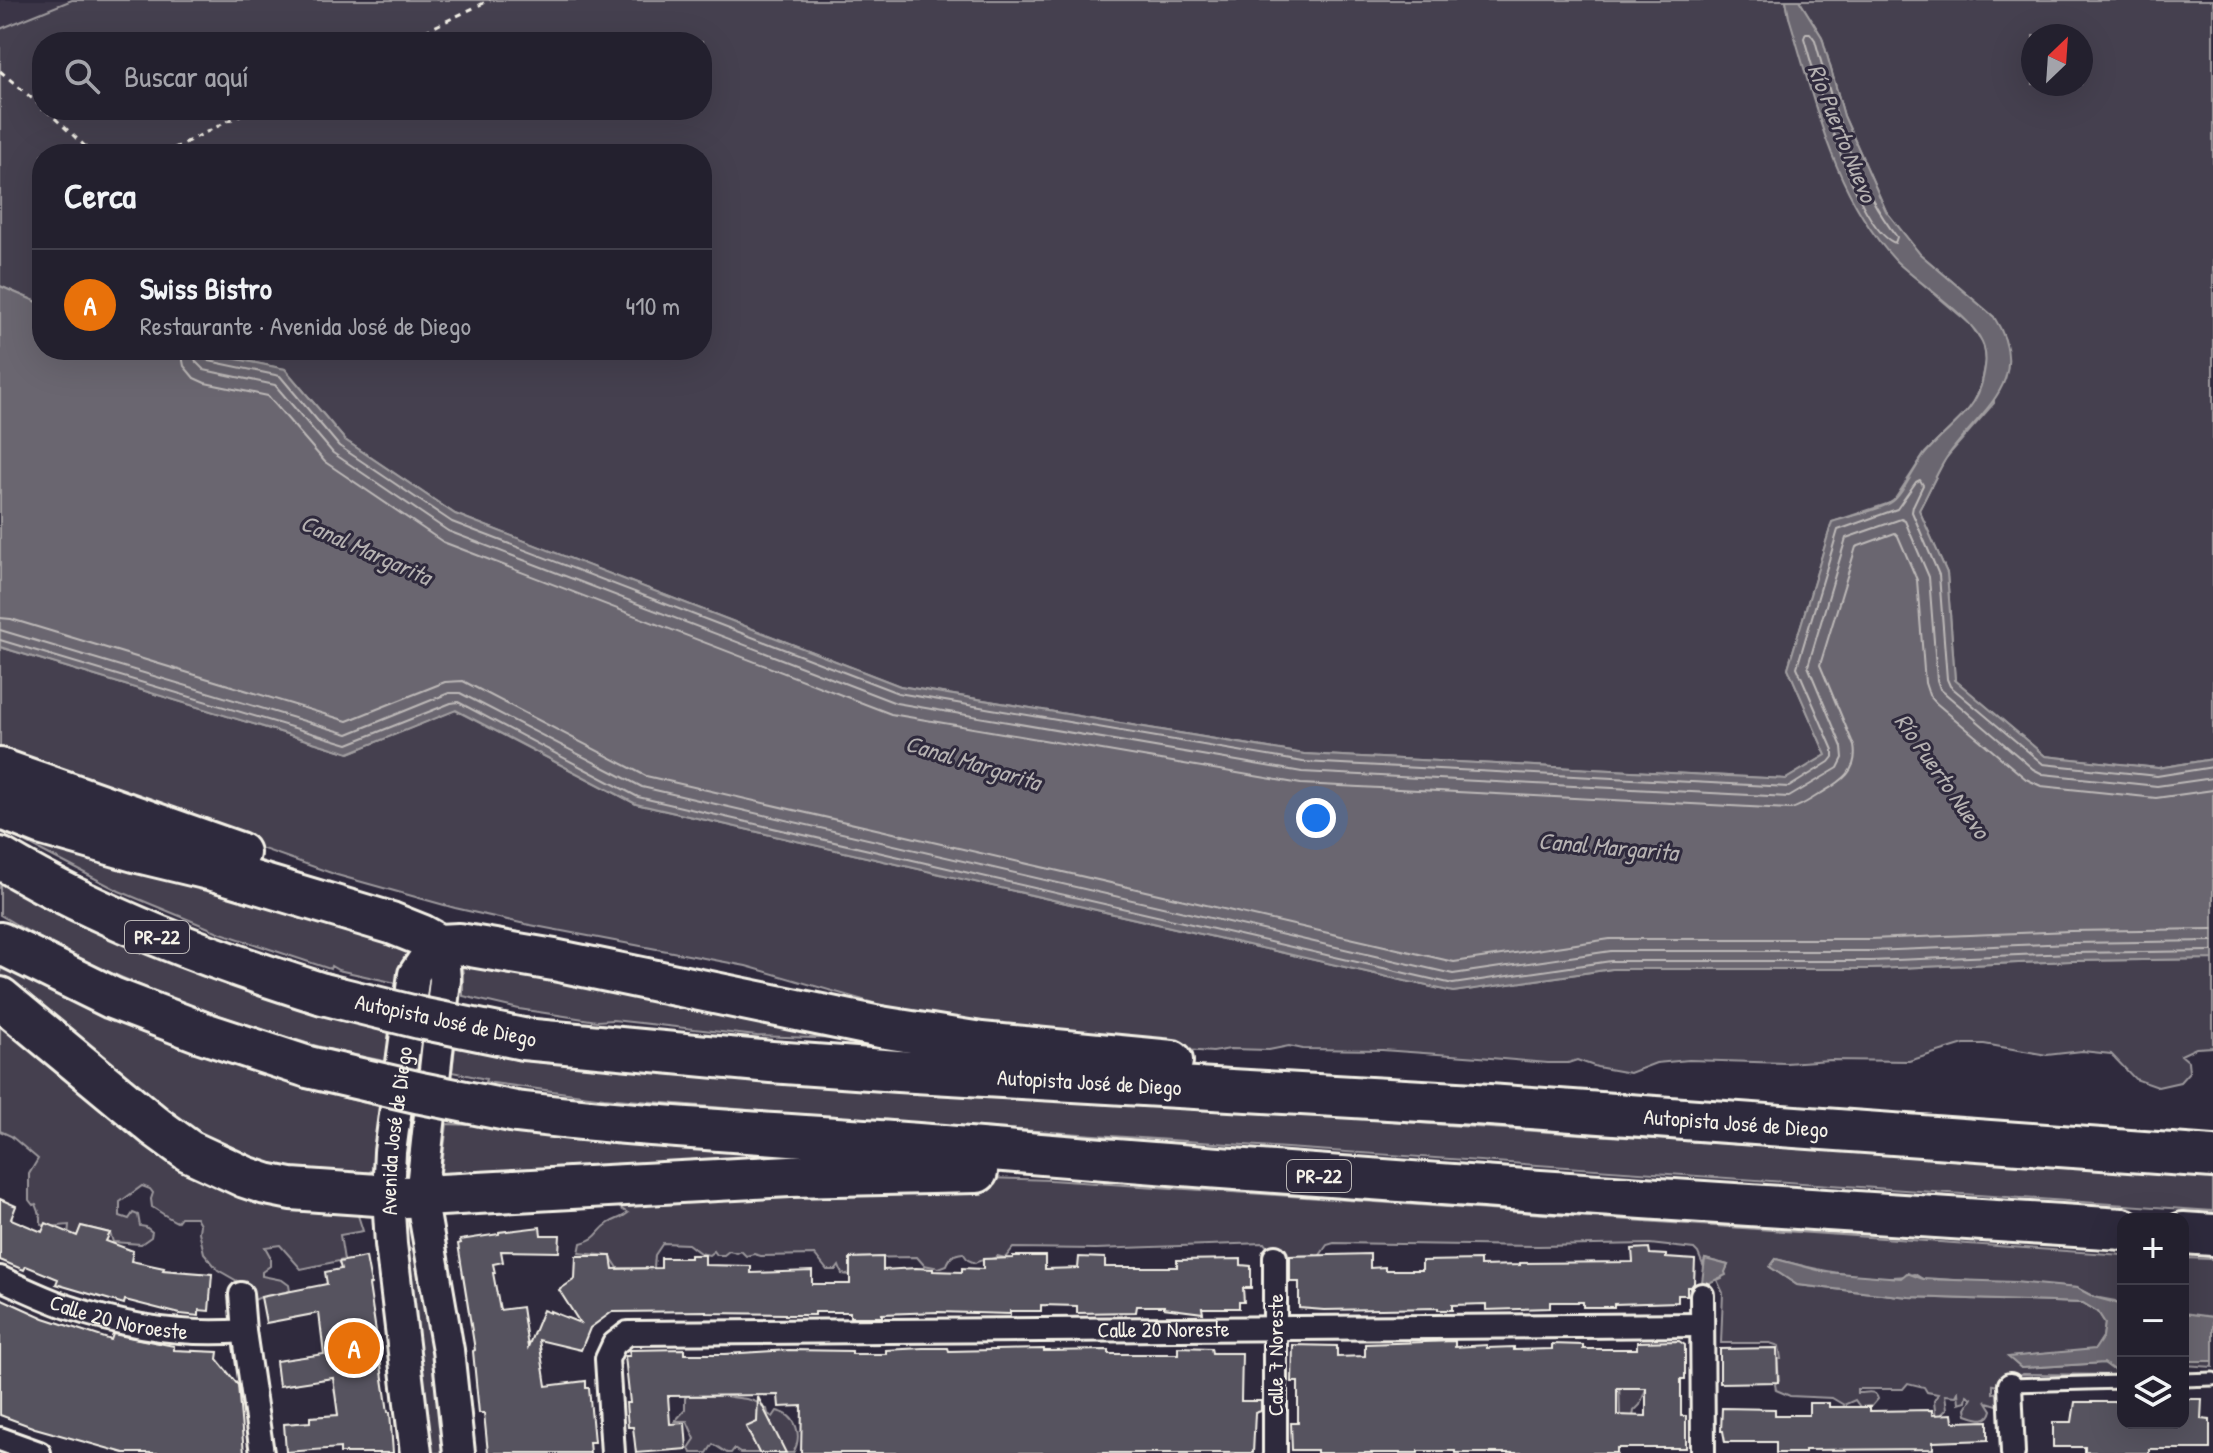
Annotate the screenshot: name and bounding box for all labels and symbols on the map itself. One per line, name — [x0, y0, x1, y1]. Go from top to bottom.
north arrow — [2021, 24, 2093, 96]
water label: Río Puerto Nuevo — [1801, 59, 1886, 208]
water label: Canal Margarita — [296, 506, 439, 594]
water label: Río Puerto Nuevo — [1888, 706, 1999, 846]
water label: Canal Margarita — [901, 726, 1047, 800]
your location — [1296, 798, 1336, 838]
water label: Canal Margarita — [1537, 824, 1682, 869]
road number: PR-22 — [125, 921, 189, 953]
street label: Autopista José de Diego — [353, 986, 539, 1054]
street label: Avenida José de Diego — [373, 1044, 419, 1217]
street label: Autopista José de Diego — [996, 1062, 1182, 1102]
street label: Autopista José de Diego — [1643, 1101, 1829, 1144]
road number: PR-22 — [1287, 1160, 1351, 1192]
street label: Calle 20 Noroeste — [45, 1287, 189, 1346]
street label: Calle 7 Noreste — [1260, 1294, 1290, 1416]
street label: Calle 20 Noreste — [1097, 1314, 1230, 1344]
pin: A — [328, 1318, 380, 1378]

